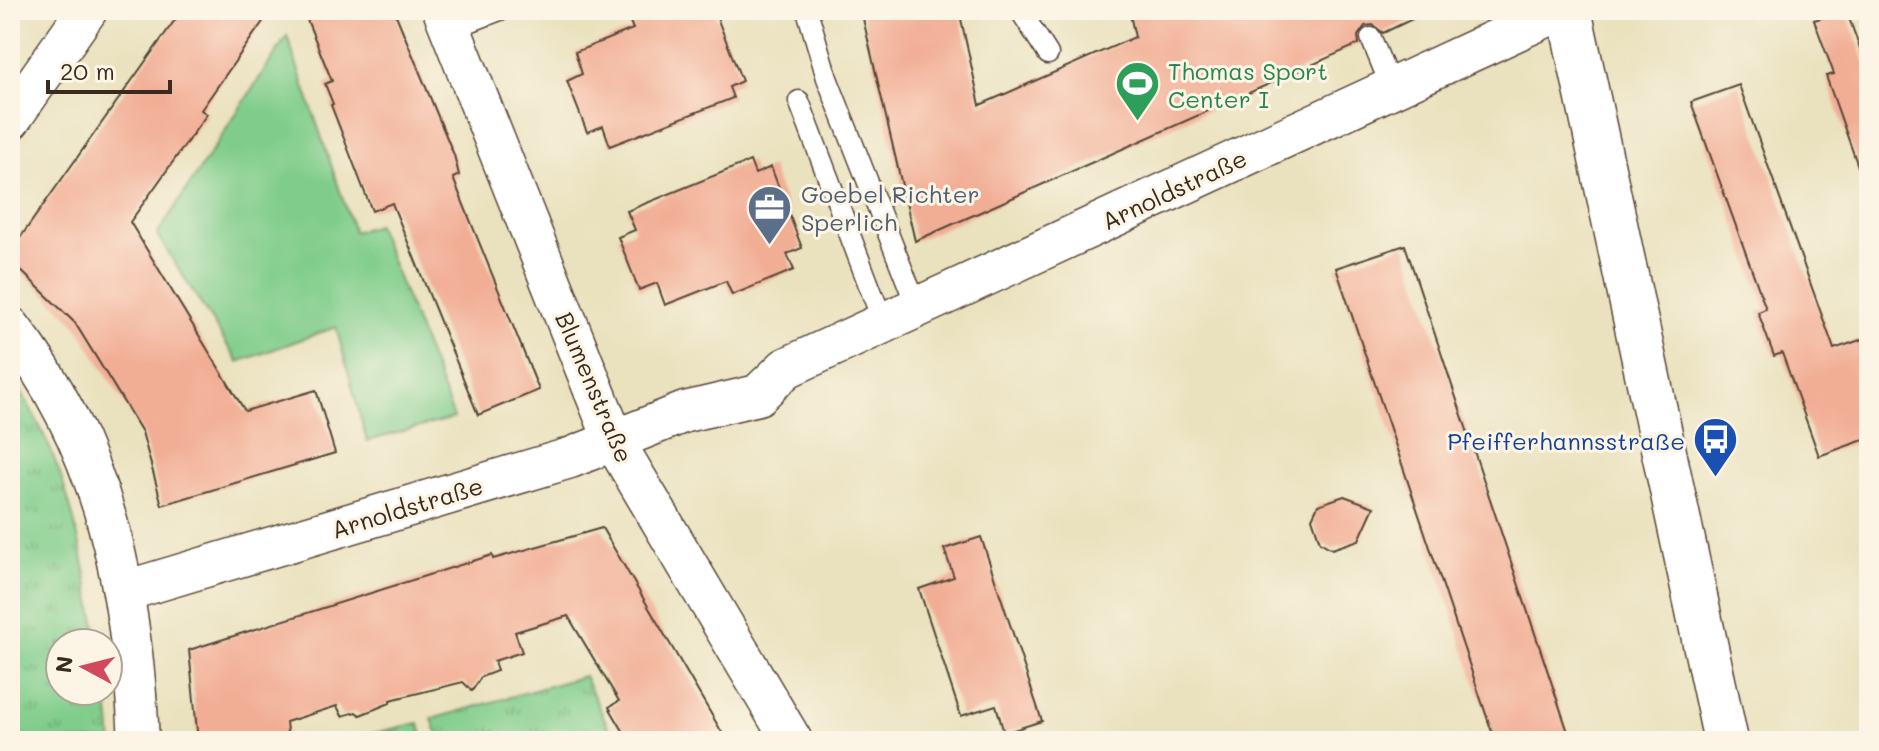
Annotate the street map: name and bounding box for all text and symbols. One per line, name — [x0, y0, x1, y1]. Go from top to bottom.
scale bar — [48, 44, 170, 94]
text: 20 m — [60, 55, 115, 86]
place label: Thomas Sport Center I — [1168, 55, 1328, 114]
sports icon: Thomas Sport Center I — [1113, 60, 1161, 123]
street label: Arnoldstraße — [1096, 142, 1252, 236]
place label: Goebel Richter Sperlich — [801, 178, 980, 237]
office icon: Goebel Richter Sperlich — [746, 183, 794, 246]
street label: Blumenstraße — [549, 307, 641, 467]
bus stop icon: Pfeifferhannsstraße — [1692, 416, 1740, 479]
place label: Pfeifferhannsstraße — [1447, 425, 1685, 456]
street label: Arnoldstraße — [328, 469, 486, 545]
north arrow — [44, 627, 124, 707]
text: N — [48, 654, 79, 675]

